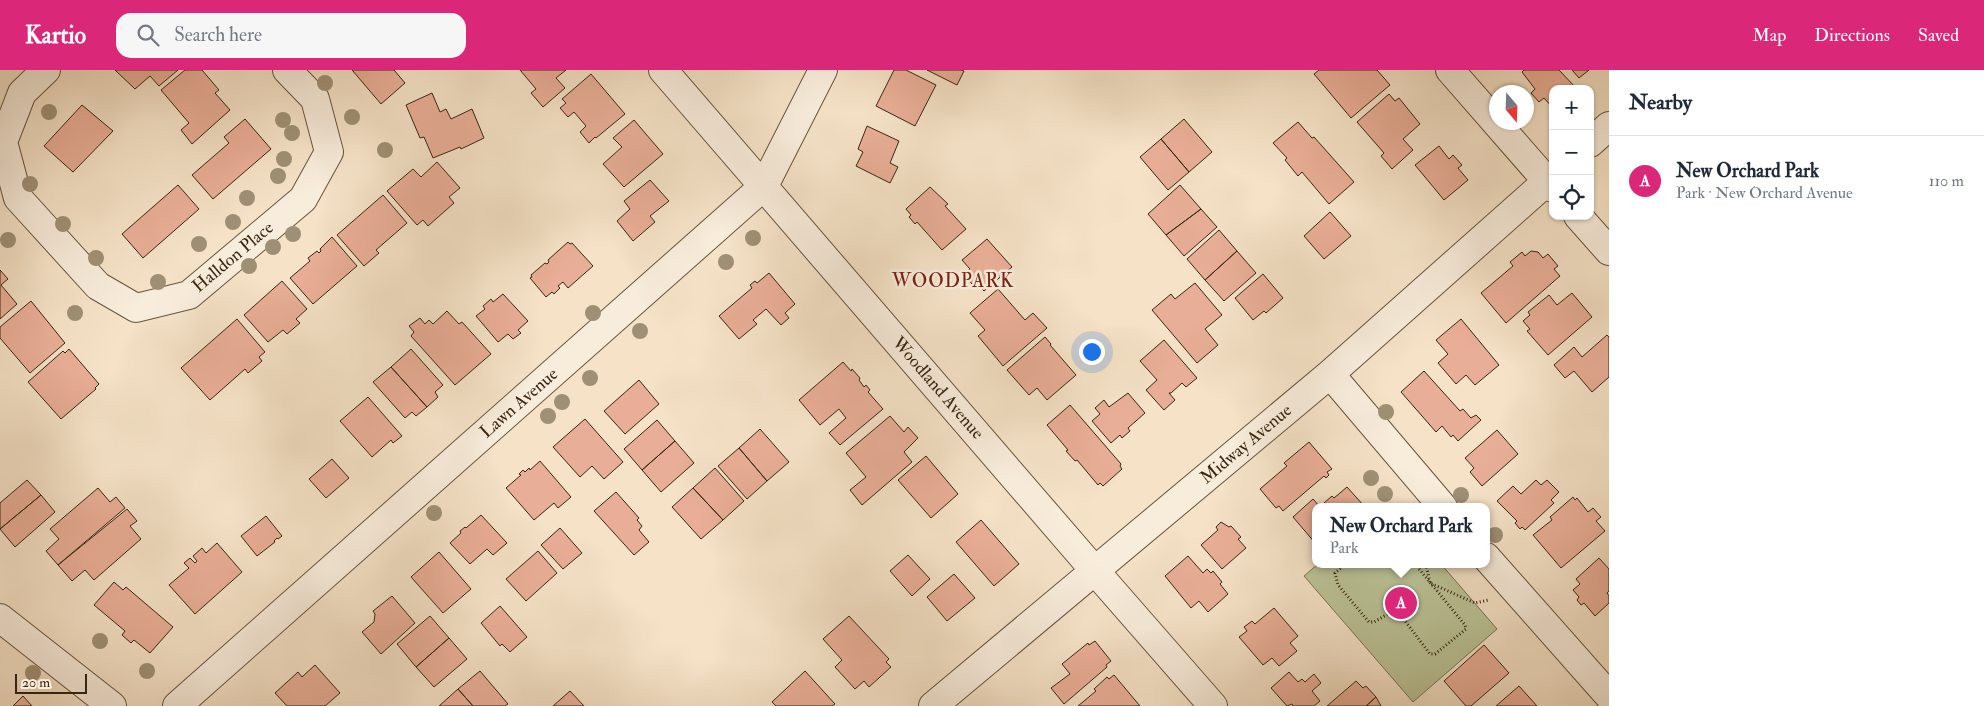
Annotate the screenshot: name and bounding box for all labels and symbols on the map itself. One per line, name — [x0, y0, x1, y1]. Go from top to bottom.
north arrow — [1489, 85, 1534, 130]
street label: Halldon Place — [188, 216, 279, 298]
district label: WOODPARK — [891, 269, 1014, 293]
street label: Woodland Avenue — [886, 331, 989, 445]
your location — [1079, 339, 1105, 365]
street label: Lawn Avenue — [475, 362, 563, 443]
street label: Midway Avenue — [1195, 399, 1297, 489]
pin: A — [1385, 584, 1417, 622]
scale bar — [15, 671, 88, 694]

